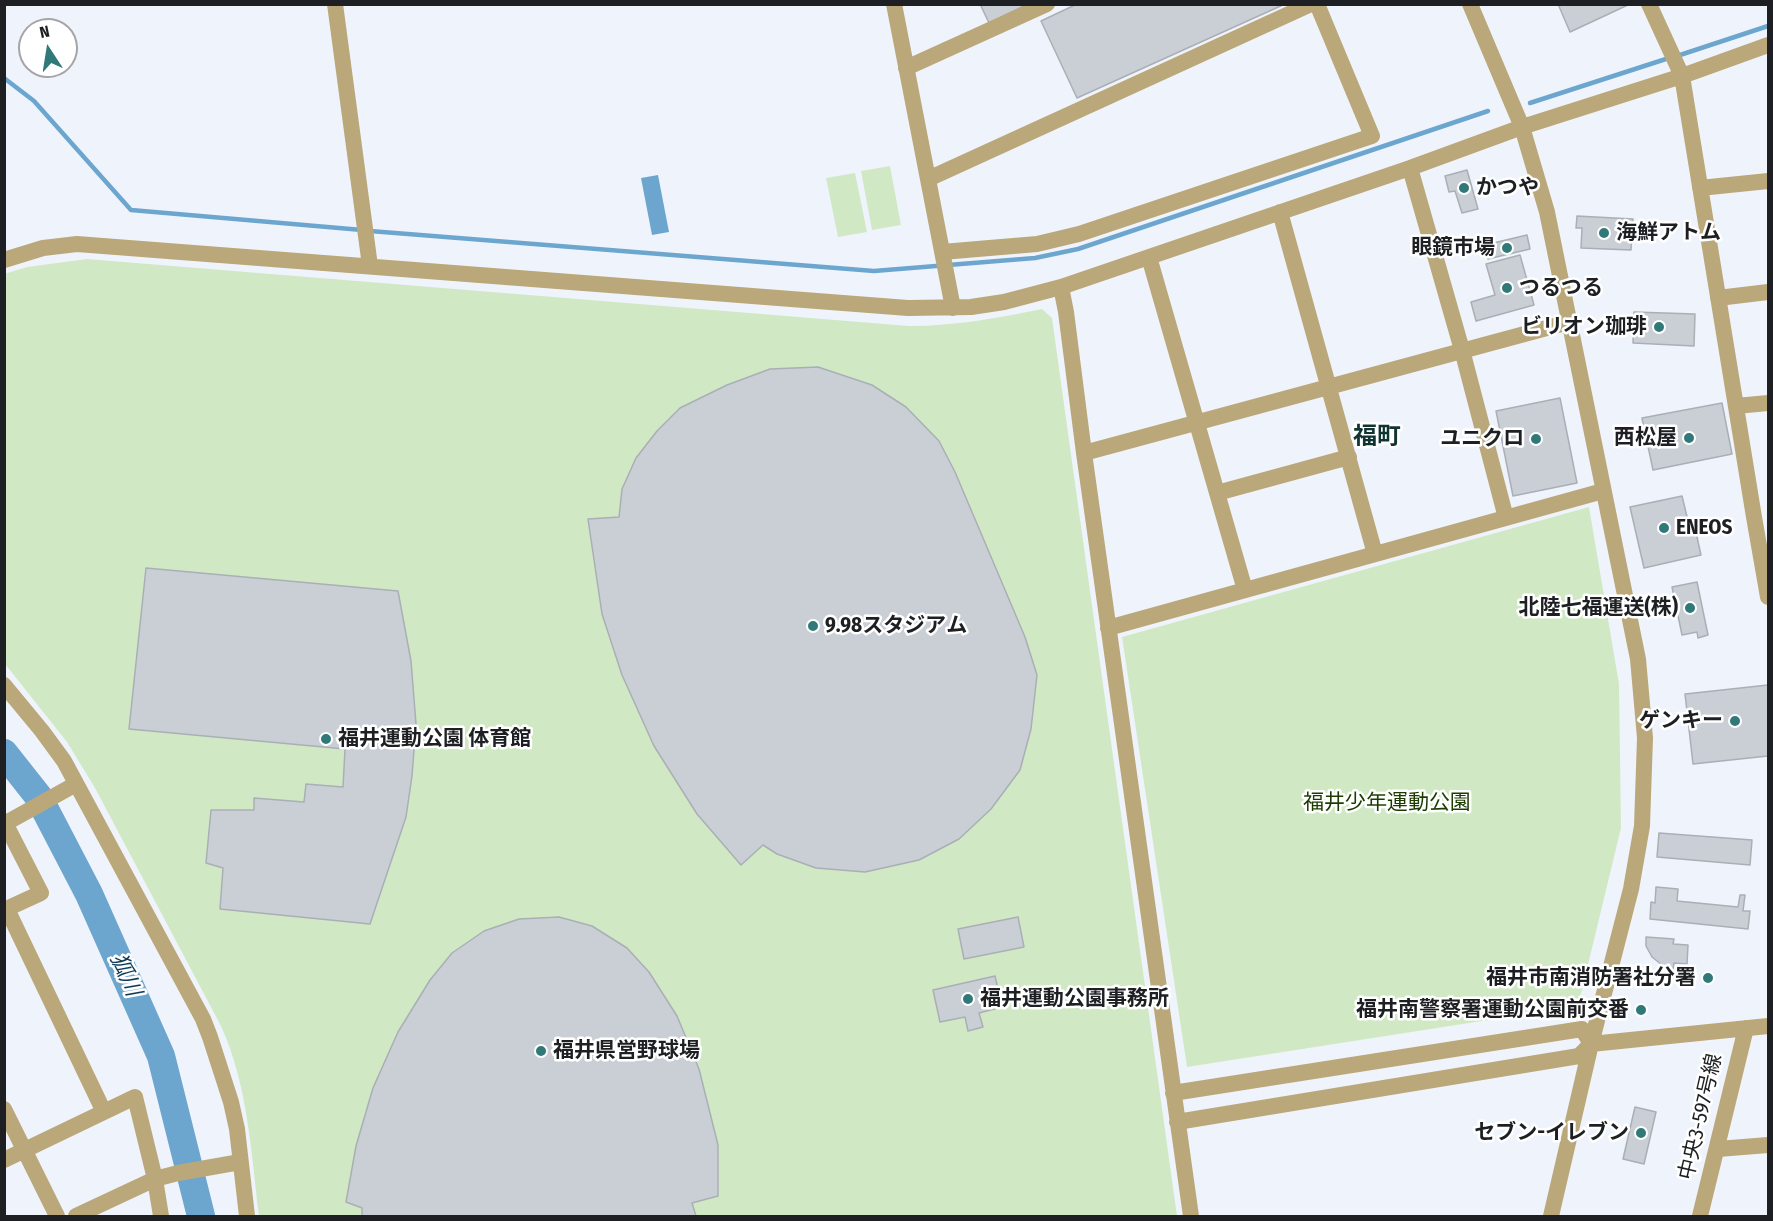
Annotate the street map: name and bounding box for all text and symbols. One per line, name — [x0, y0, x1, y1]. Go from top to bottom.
north arrow — [18, 18, 78, 78]
text: N — [38, 22, 51, 42]
place label: かつや — [1476, 175, 1539, 201]
marker: かつや — [1457, 181, 1471, 195]
place label: 海鮮アトム — [1616, 220, 1721, 246]
marker: 海鮮アトム — [1597, 226, 1611, 240]
place label: 眼鏡市場 — [1411, 235, 1495, 261]
marker: 眼鏡市場 — [1500, 241, 1514, 255]
place label: つるつる — [1519, 275, 1603, 301]
marker: つるつる — [1500, 281, 1514, 295]
place label: ビリオン珈琲 — [1521, 314, 1647, 340]
marker: ビリオン珈琲 — [1652, 320, 1666, 334]
district label: 福町 — [1353, 423, 1401, 451]
place label: 西松屋 — [1614, 425, 1677, 451]
place label: ユニクロ — [1440, 426, 1524, 452]
marker: 西松屋 — [1682, 431, 1696, 445]
marker: ユニクロ — [1529, 432, 1543, 446]
place label: ENEOS — [1676, 515, 1732, 541]
marker: ENEOS — [1657, 521, 1671, 535]
place label: 北陸七福運送(株) — [1518, 595, 1678, 621]
marker: 北陸七福運送(株) — [1683, 601, 1697, 615]
place label: 9.98スタジアム — [825, 613, 967, 639]
marker: 9.98スタジアム — [806, 619, 820, 633]
place label: ゲンキー — [1639, 708, 1723, 734]
marker: ゲンキー — [1728, 714, 1742, 728]
place label: 福井運動公園 体育館 — [338, 726, 531, 752]
marker: 福井運動公園 体育館 — [319, 732, 333, 746]
park label: 福井少年運動公園 — [1303, 790, 1471, 816]
water label: 狐川 — [104, 950, 146, 1000]
place label: 福井市南消防署社分署 — [1486, 965, 1696, 991]
marker: 福井市南消防署社分署 — [1701, 971, 1715, 985]
place label: 福井運動公園事務所 — [980, 986, 1169, 1012]
marker: 福井運動公園事務所 — [961, 992, 975, 1006]
place label: 福井南警察署運動公園前交番 — [1356, 997, 1629, 1023]
marker: 福井南警察署運動公園前交番 — [1634, 1003, 1648, 1017]
place label: 福井県営野球場 — [553, 1038, 700, 1064]
marker: 福井県営野球場 — [534, 1044, 548, 1058]
street label: 中央3-597号線 — [1674, 1051, 1728, 1183]
place label: セブン-イレブン — [1474, 1120, 1629, 1146]
marker: セブン-イレブン — [1634, 1126, 1648, 1140]

